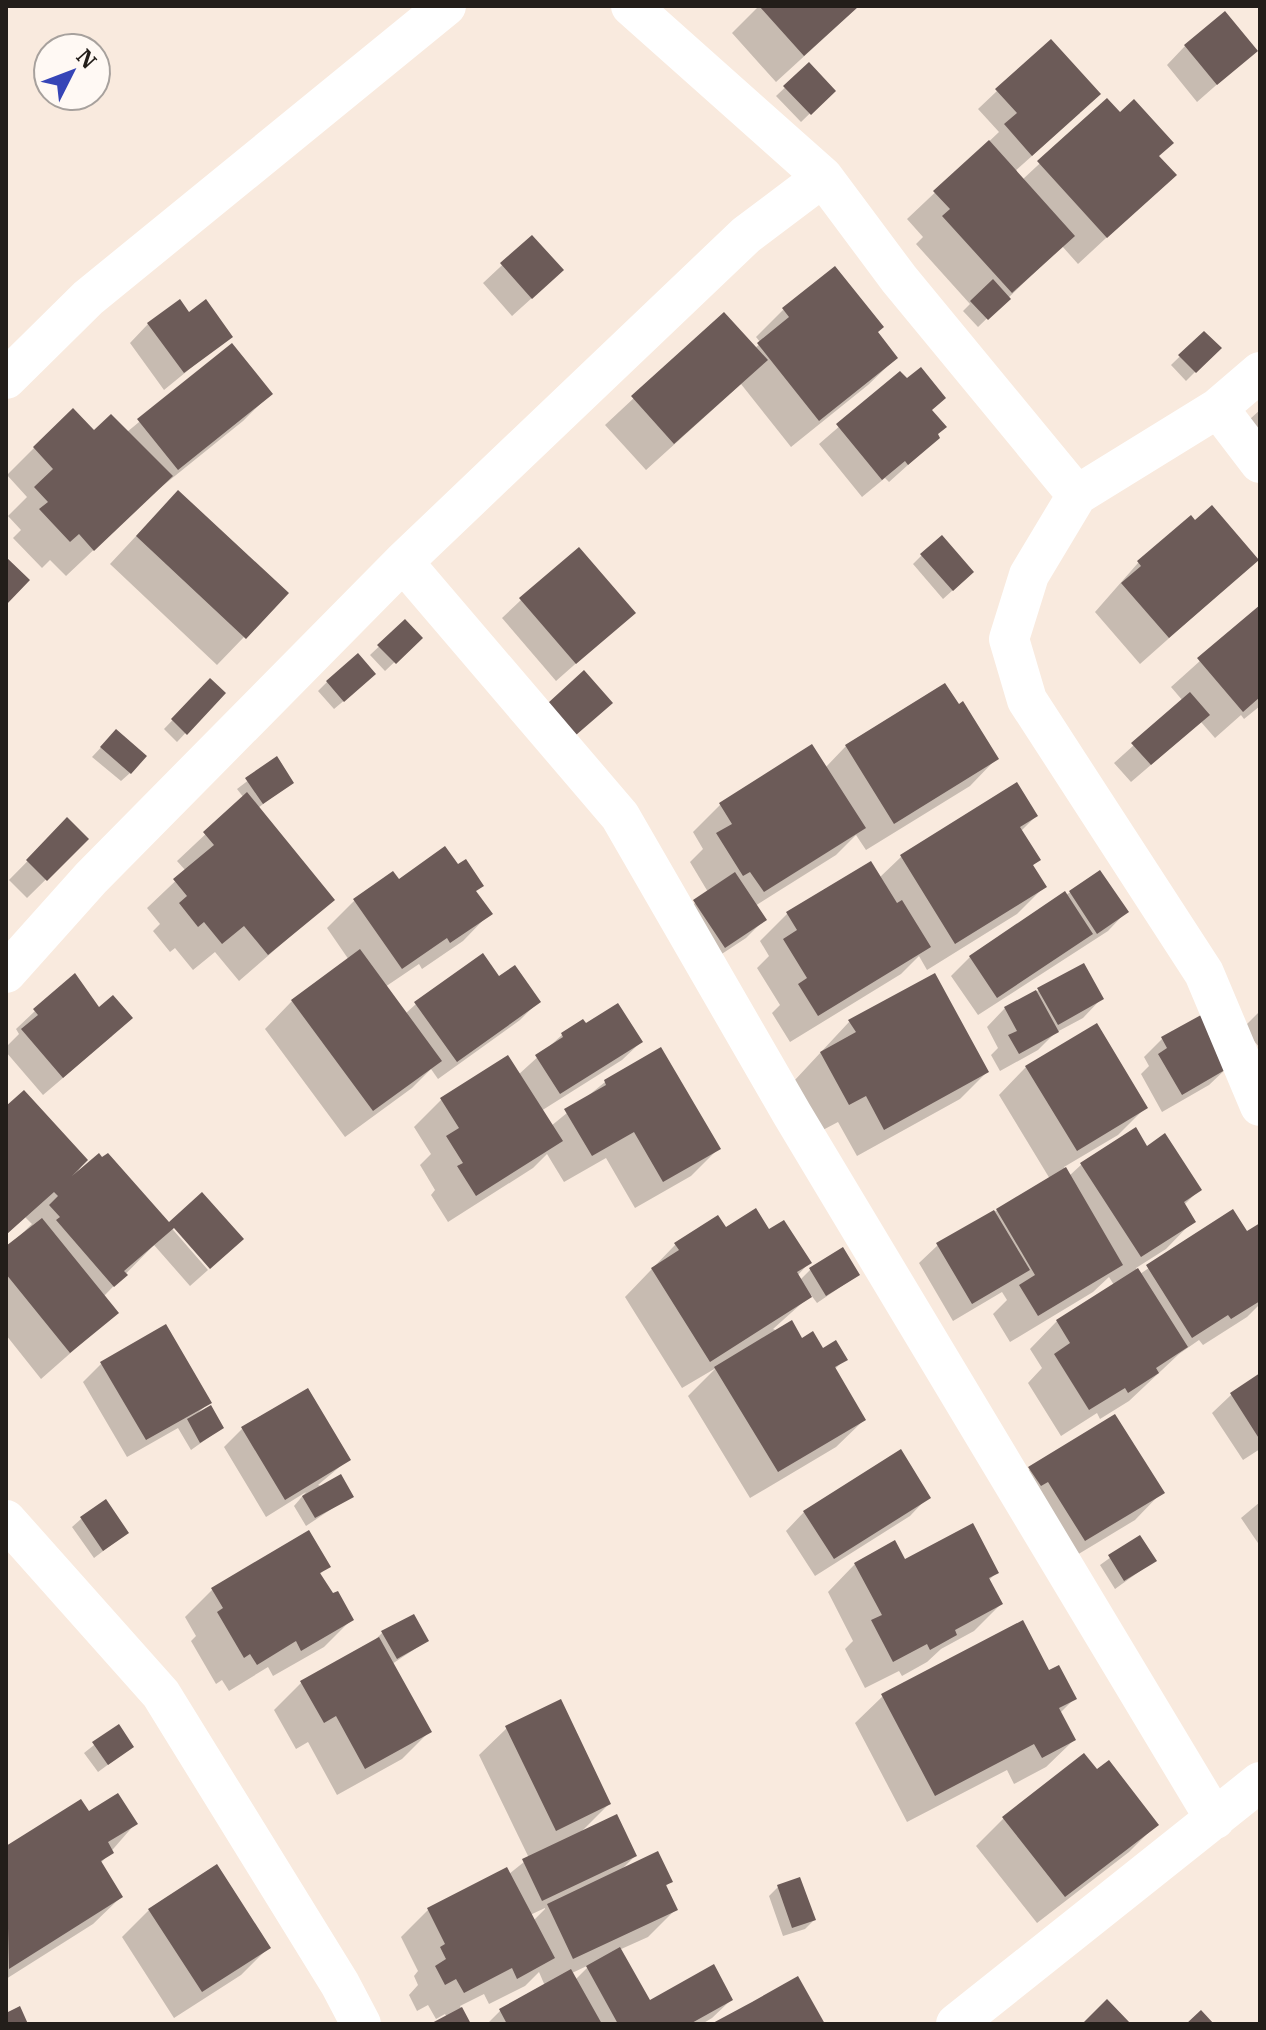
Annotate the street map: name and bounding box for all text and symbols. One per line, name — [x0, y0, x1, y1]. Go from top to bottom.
north arrow — [32, 32, 112, 112]
text: N — [71, 42, 104, 74]

